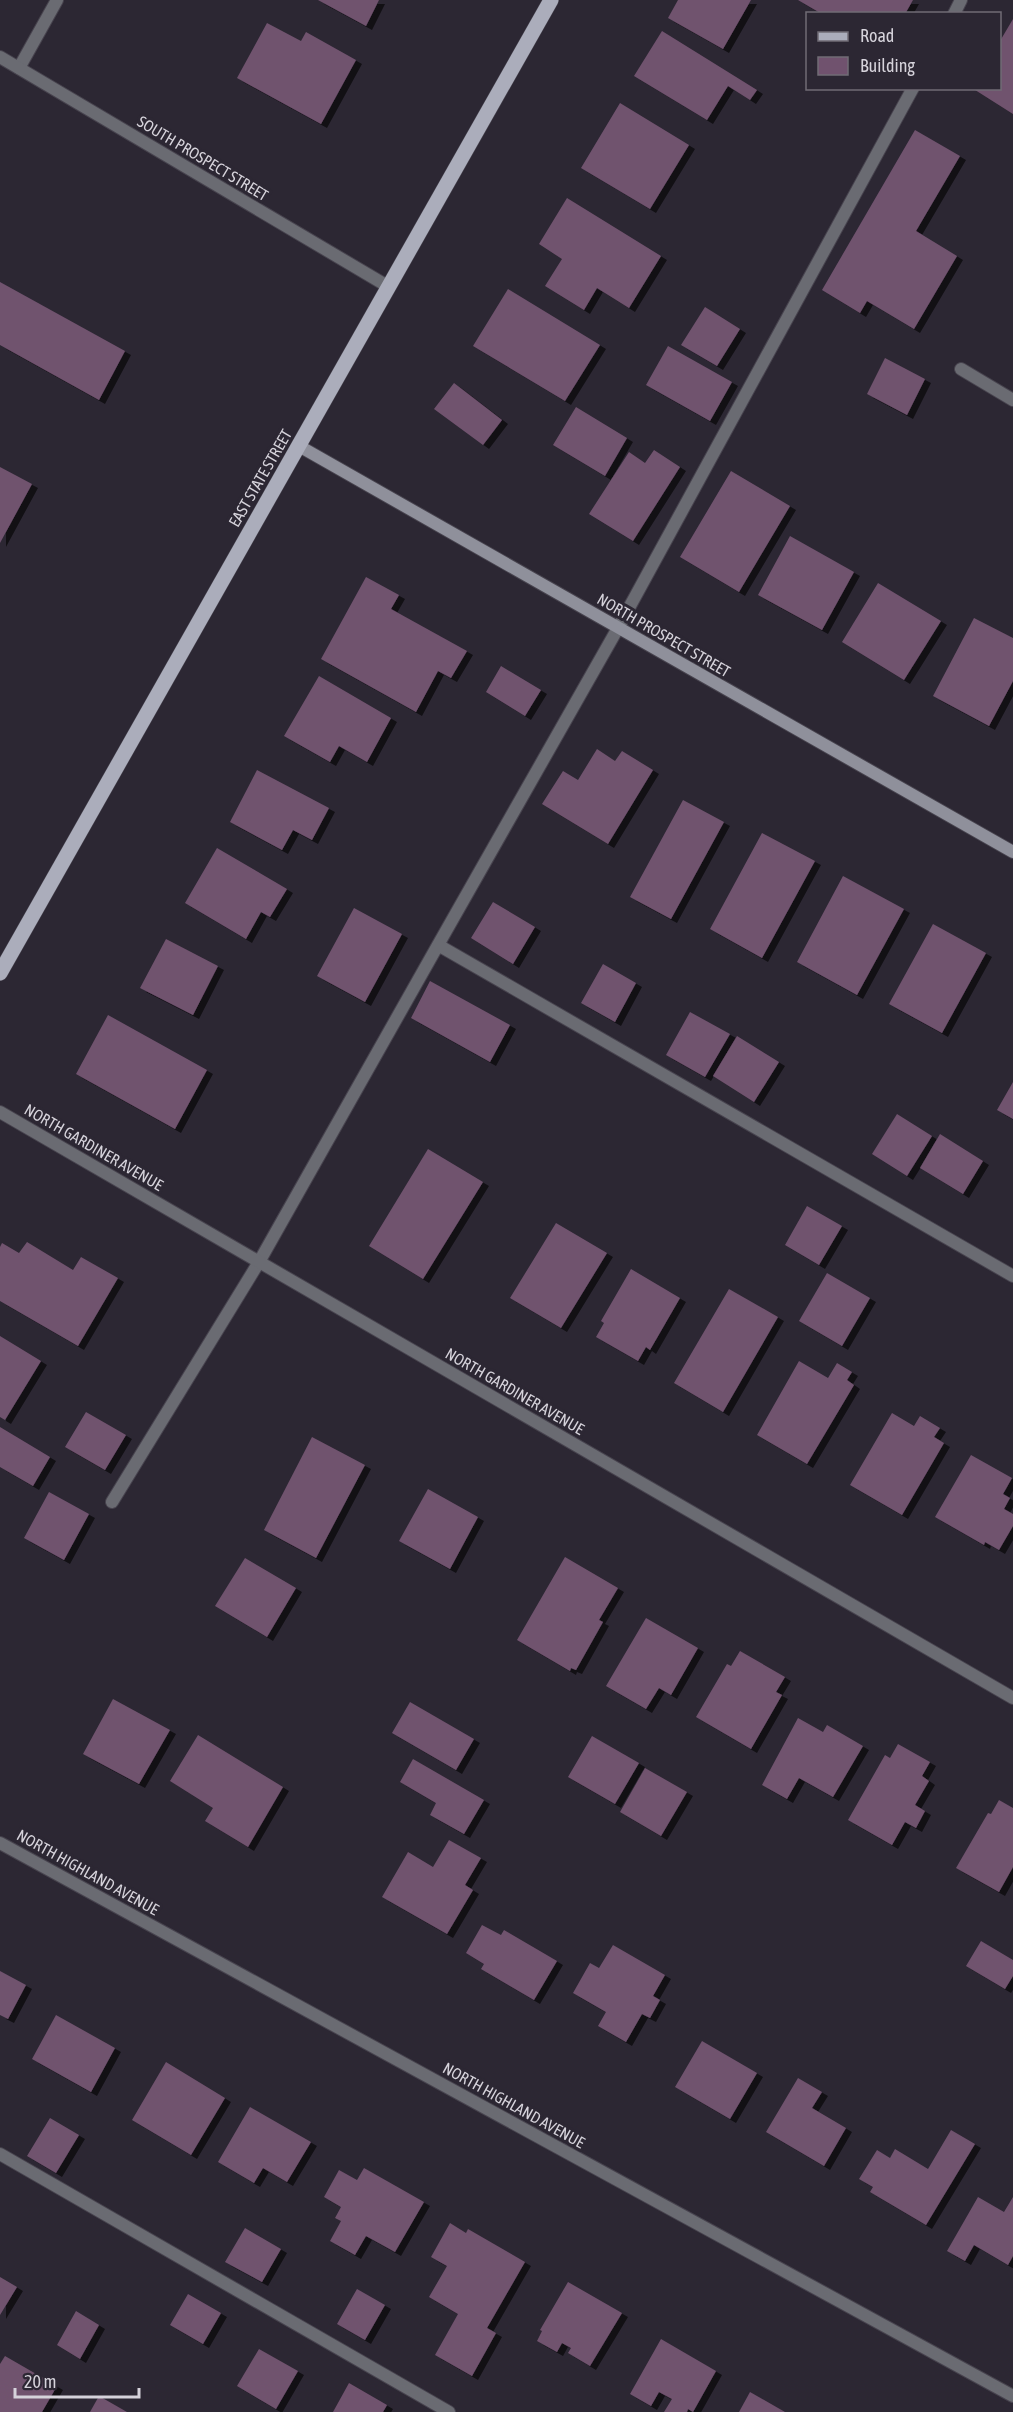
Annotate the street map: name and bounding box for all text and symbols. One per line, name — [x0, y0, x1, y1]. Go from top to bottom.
legend — [806, 12, 1001, 90]
text: Road — [860, 25, 894, 46]
text: Building — [860, 55, 915, 76]
street label: SOUTH PROSPECT STREET — [134, 112, 272, 204]
street label: EAST STATE STREET — [225, 426, 295, 530]
street label: NORTH PROSPECT STREET — [594, 590, 734, 680]
street label: NORTH GARDINER AVENUE — [22, 1100, 167, 1194]
street label: NORTH GARDINER AVENUE — [443, 1344, 588, 1438]
street label: NORTH HIGHLAND AVENUE — [14, 1826, 162, 1918]
street label: NORTH HIGHLAND AVENUE — [440, 2059, 588, 2151]
scale bar — [15, 2361, 140, 2399]
text: 20 m — [24, 2371, 56, 2392]

